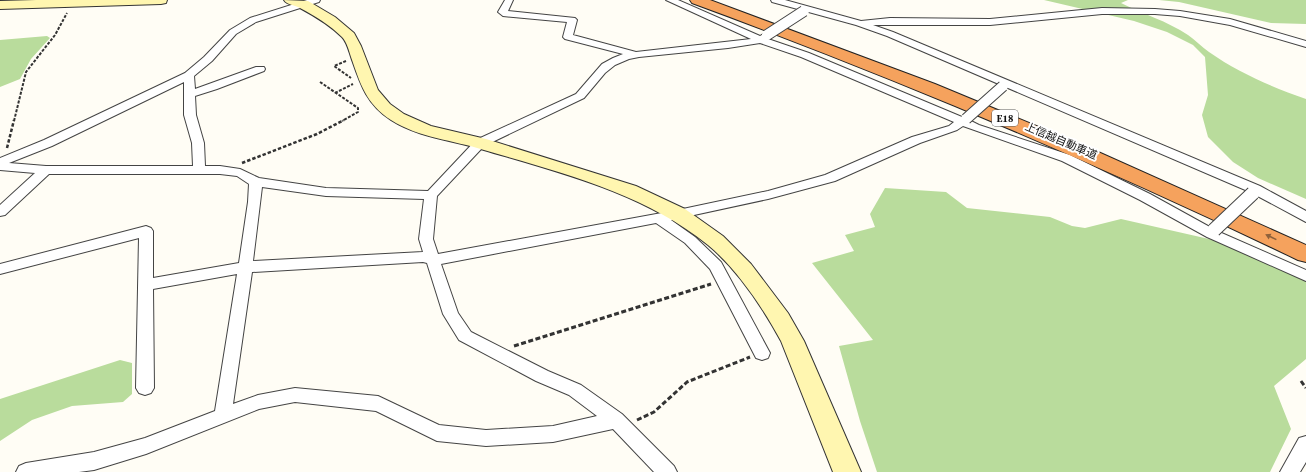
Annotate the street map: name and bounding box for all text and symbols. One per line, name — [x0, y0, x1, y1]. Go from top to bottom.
road number: E18 — [992, 110, 1018, 126]
street label: 上信越自動車道 — [1023, 119, 1099, 163]
one-way arrow — [1265, 234, 1277, 240]

